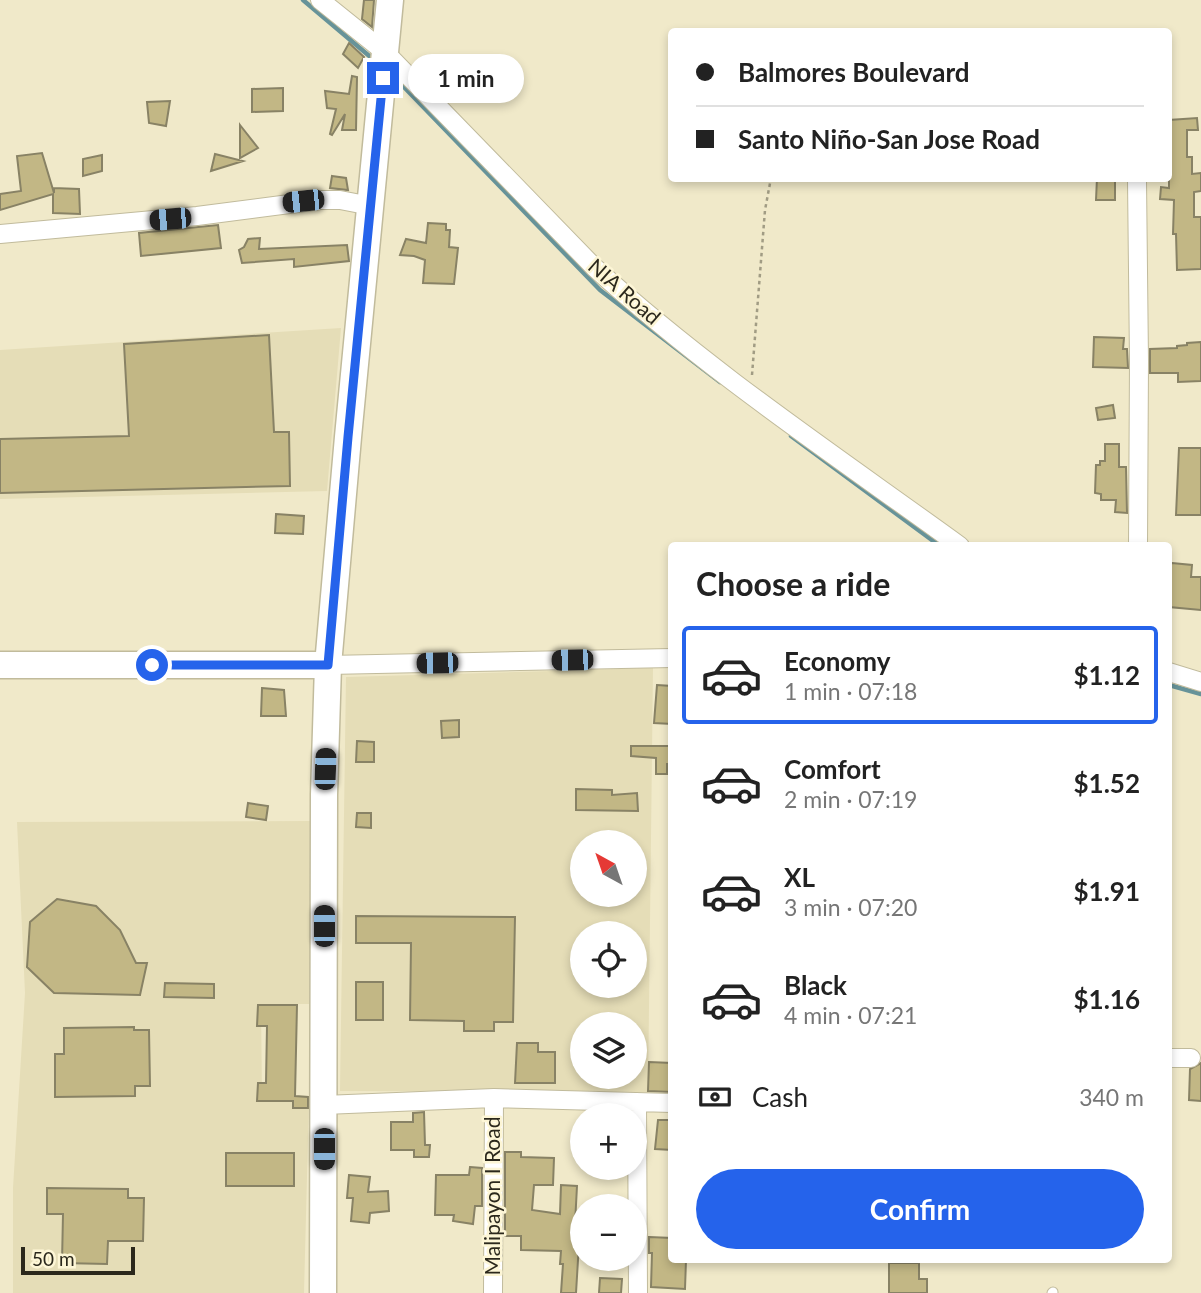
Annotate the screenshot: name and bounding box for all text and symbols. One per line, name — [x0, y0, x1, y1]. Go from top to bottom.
callout: 1 min — [408, 54, 523, 102]
text: Balmores Boulevard — [738, 56, 969, 88]
route end — [367, 62, 399, 94]
text: 1 min — [437, 64, 495, 92]
text: Santo Niño-San Jose Road — [738, 123, 1040, 155]
car — [282, 188, 325, 214]
car — [149, 207, 192, 231]
street label: NIA Road — [584, 253, 666, 329]
text: Choose a ride — [696, 564, 890, 603]
icon: car — [700, 644, 763, 707]
text: Economy — [784, 645, 890, 677]
route start — [136, 649, 168, 681]
car — [551, 649, 594, 671]
car — [416, 652, 459, 674]
text: $1.12 — [1074, 659, 1140, 691]
text: 1 min · 07:18 — [784, 677, 917, 705]
car — [314, 748, 337, 790]
icon: car — [700, 752, 763, 815]
text: Comfort — [784, 753, 881, 785]
text: $1.52 — [1074, 767, 1140, 799]
text: 2 min · 07:19 — [784, 785, 917, 813]
north arrow — [570, 830, 648, 906]
map controls — [570, 830, 647, 1271]
icon: car — [700, 860, 763, 923]
text: XL — [784, 861, 815, 893]
text: $1.91 — [1074, 875, 1140, 907]
text: 3 min · 07:20 — [784, 893, 917, 921]
car — [314, 905, 335, 947]
button: locate — [570, 921, 647, 998]
icon: car — [700, 968, 763, 1031]
text: Black — [784, 969, 847, 1001]
text: $1.16 — [1074, 983, 1140, 1015]
text: 4 min · 07:21 — [784, 1001, 917, 1029]
button: layers — [570, 1012, 647, 1089]
icon: cash — [696, 1078, 734, 1116]
text: Cash — [752, 1081, 808, 1113]
text: 340 m — [1079, 1083, 1144, 1111]
button: + — [570, 1103, 647, 1180]
street label: Malipayon I Road — [479, 1117, 504, 1275]
car — [314, 1128, 335, 1170]
button: Confirm — [696, 1169, 1144, 1249]
button: − — [570, 1194, 647, 1271]
scale bar — [21, 1244, 135, 1276]
text: 50 m — [32, 1247, 75, 1270]

